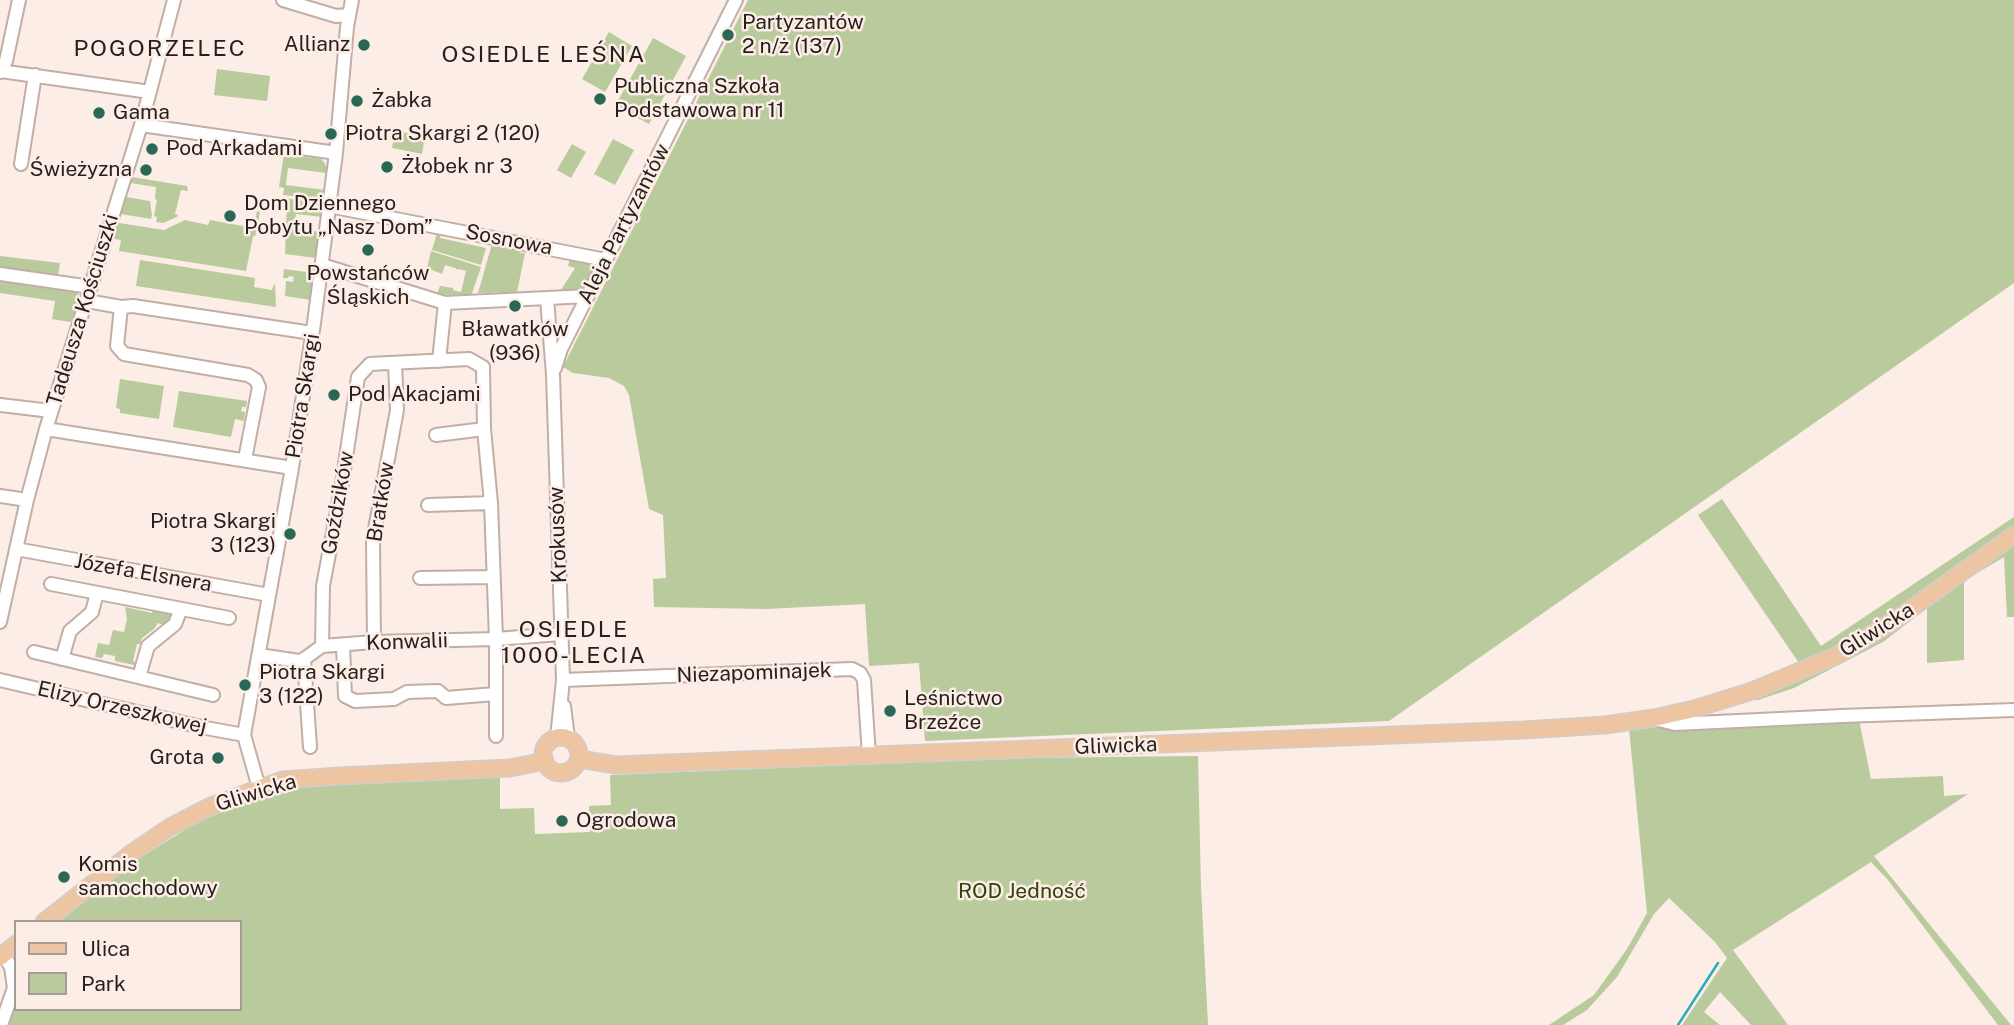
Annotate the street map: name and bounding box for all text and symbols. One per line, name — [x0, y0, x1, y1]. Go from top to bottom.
place label: Partyzantów 2 n/ż (137) — [742, 10, 864, 60]
marker: Partyzantów 2 n/ż (137) — [720, 27, 736, 43]
place label: Allianz — [284, 32, 350, 58]
district label: POGORZELEC — [75, 35, 245, 63]
marker: Allianz — [356, 37, 372, 53]
district label: OSIEDLE LEŚNA — [443, 41, 645, 69]
place label: Publiczna Szkoła Podstawowa nr 11 — [614, 74, 785, 124]
place label: Żabka — [371, 88, 432, 114]
marker: Publiczna Szkoła Podstawowa nr 11 — [592, 91, 608, 107]
marker: Żabka — [349, 93, 365, 109]
place label: Gama — [113, 100, 170, 126]
marker: Gama — [91, 105, 107, 121]
place label: Piotra Skargi 2 (120) — [345, 121, 540, 147]
marker: Piotra Skargi 2 (120) — [323, 126, 339, 142]
place label: Pod Arkadami — [166, 136, 302, 162]
street label: Aleja Partyzantów — [573, 140, 675, 308]
marker: Pod Arkadami — [144, 141, 160, 157]
place label: Żłobek nr 3 — [401, 154, 513, 180]
place label: Świeżyzna — [30, 157, 132, 183]
marker: Żłobek nr 3 — [379, 159, 395, 175]
marker: Świeżyzna — [138, 162, 154, 178]
place label: Dom Dziennego Pobytu „Nasz Dom” — [244, 191, 433, 241]
marker: Dom Dziennego Pobytu „Nasz Dom” — [222, 208, 238, 224]
street label: Tadeusza Kościuszki — [42, 211, 124, 409]
street label: Sosnowa — [463, 219, 555, 261]
marker: Powstańców Śląskich — [360, 242, 376, 258]
place label: Powstańców Śląskich — [307, 261, 429, 311]
marker: Bławatków (936) — [507, 298, 523, 314]
place label: Bławatków (936) — [461, 317, 569, 367]
street label: Piotra Skargi — [281, 332, 325, 460]
place label: Pod Akacjami — [348, 382, 481, 408]
marker: Pod Akacjami — [326, 387, 342, 403]
street label: Goździków — [317, 449, 359, 557]
street label: Bratków — [362, 460, 400, 544]
street label: Krokusów — [544, 486, 572, 584]
place label: Piotra Skargi 3 (123) — [150, 509, 276, 559]
marker: Piotra Skargi 3 (123) — [282, 526, 298, 542]
street label: Józefa Elsnera — [72, 548, 214, 598]
street label: Gliwicka — [1835, 597, 1919, 663]
district label: OSIEDLE 1000-LECIA — [502, 616, 646, 670]
street label: Konwalii — [366, 628, 448, 656]
street label: Niezapominajek — [676, 658, 832, 688]
place label: Piotra Skargi 3 (122) — [259, 660, 385, 710]
street label: Elizy Orzeszkowej — [35, 676, 209, 740]
marker: Piotra Skargi 3 (122) — [237, 677, 253, 693]
place label: Leśnictwo Brzeźce — [904, 686, 1003, 736]
marker: Leśnictwo Brzeźce — [882, 703, 898, 719]
street label: Gliwicka — [1074, 732, 1158, 760]
place label: Grota — [149, 745, 204, 771]
marker: Grota — [210, 750, 226, 766]
street label: Gliwicka — [213, 769, 299, 817]
place label: Ogrodowa — [576, 808, 676, 834]
marker: Ogrodowa — [554, 813, 570, 829]
place label: Komis samochodowy — [78, 852, 218, 902]
marker: Komis samochodowy — [56, 869, 72, 885]
park label: ROD Jedność — [958, 879, 1086, 905]
legend — [14, 920, 242, 1011]
text: Ulica — [81, 936, 130, 961]
text: Park — [81, 971, 126, 996]

